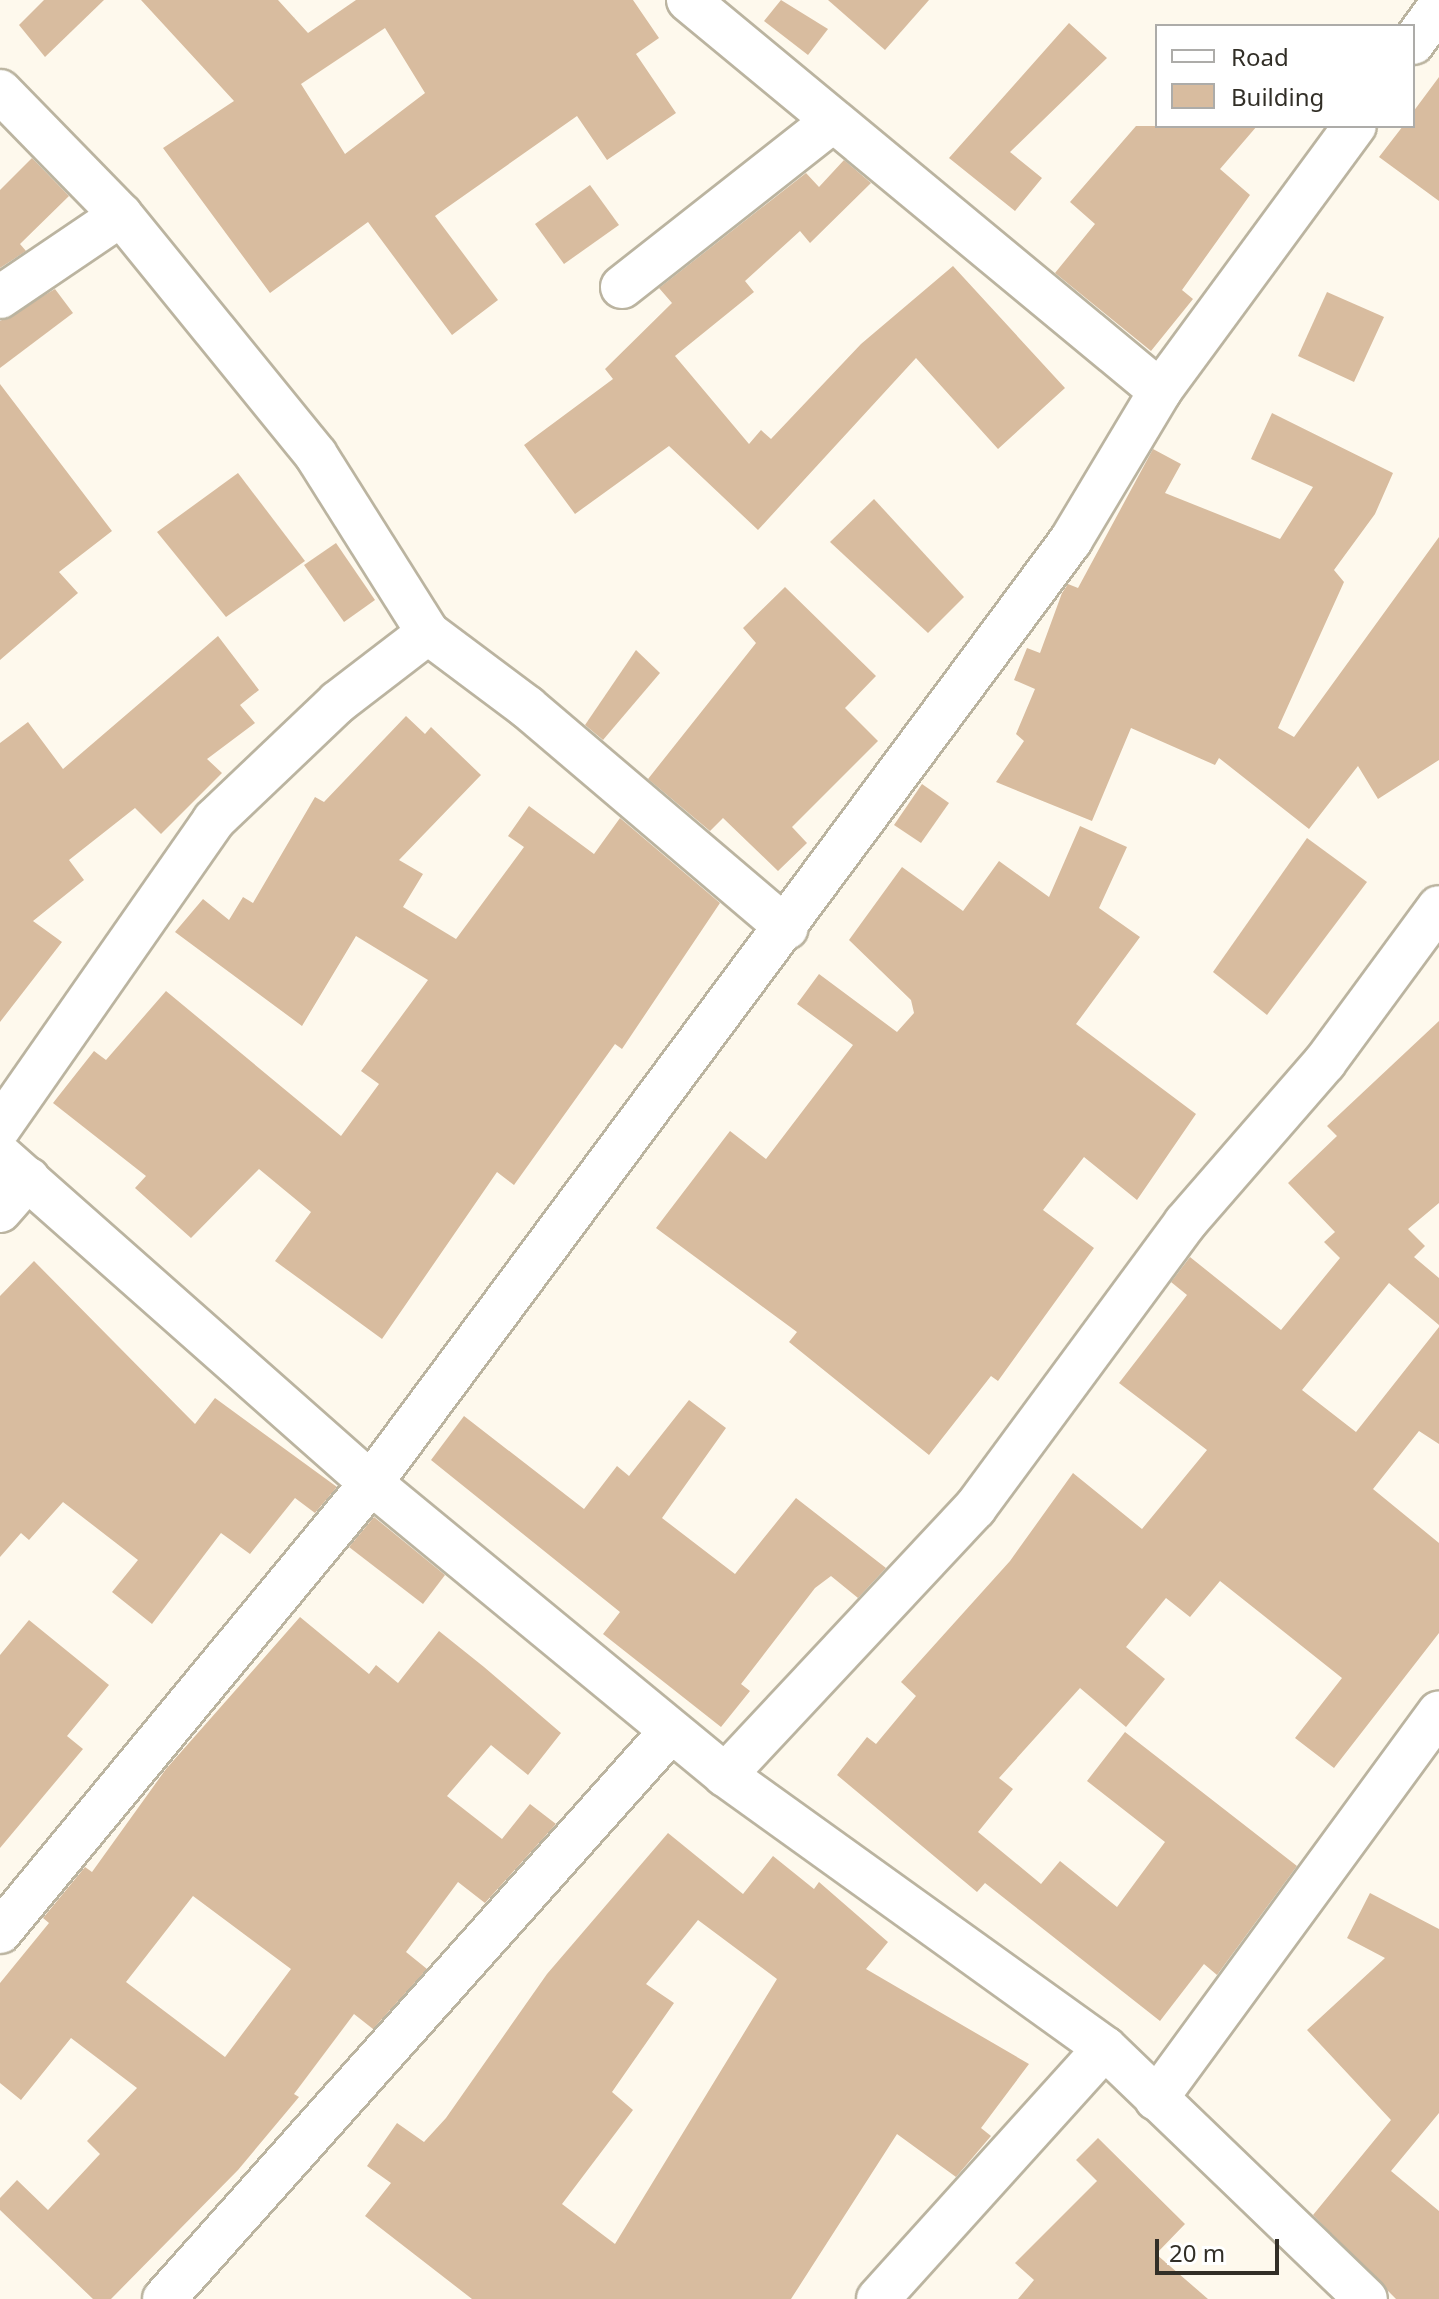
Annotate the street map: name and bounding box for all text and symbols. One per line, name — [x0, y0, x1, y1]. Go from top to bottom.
legend — [1155, 24, 1415, 128]
text: Road — [1231, 40, 1289, 73]
text: Building — [1231, 80, 1324, 113]
scale bar — [1159, 2223, 1283, 2273]
text: 20 m — [1169, 2236, 1225, 2269]

